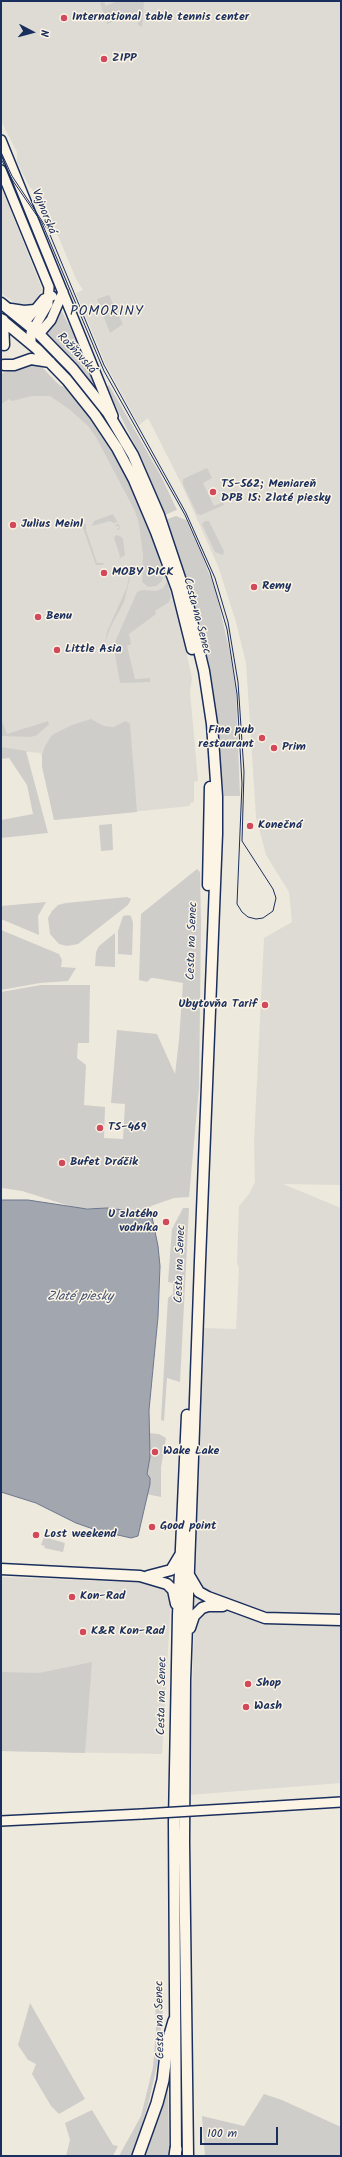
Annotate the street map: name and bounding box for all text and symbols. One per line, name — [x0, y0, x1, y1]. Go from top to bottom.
place label: International table tennis center — [72, 11, 249, 25]
north arrow — [12, 12, 52, 52]
marker: International table tennis center — [59, 13, 69, 23]
text: N — [35, 29, 53, 38]
place label: ZIPP — [112, 52, 137, 66]
marker: ZIPP — [99, 54, 109, 64]
street label: Vajnorská — [27, 187, 59, 237]
district label: POMORINY — [70, 305, 144, 321]
street label: Rožňavská — [53, 330, 99, 378]
place label: TS-562; Meniareň DPB 15: Zlaté piesky — [221, 478, 331, 506]
marker: TS-562; Meniareň DPB 15: Zlaté piesky — [208, 487, 218, 497]
place label: Julius Meinl — [21, 518, 83, 532]
marker: Julius Meinl — [8, 520, 18, 530]
place label: MOBY DICK — [112, 566, 174, 580]
marker: MOBY DICK — [99, 568, 109, 578]
street label: Cesta na Senec — [179, 576, 213, 656]
place label: Remy — [262, 580, 291, 594]
marker: Remy — [249, 582, 259, 592]
place label: Benu — [46, 610, 72, 624]
marker: Benu — [33, 612, 43, 622]
place label: Little Asia — [65, 643, 122, 657]
marker: Little Asia — [52, 645, 62, 655]
place label: Fine pub restaurant — [198, 724, 254, 752]
marker: Fine pub restaurant — [257, 733, 267, 743]
place label: Prim — [282, 741, 306, 755]
marker: Prim — [269, 743, 279, 753]
place label: Konečná — [258, 819, 302, 833]
marker: Konečná — [245, 821, 255, 831]
street label: Cesta na Senec — [184, 902, 202, 980]
place label: Ubytovňa Tarif — [178, 998, 257, 1012]
marker: Ubytovňa Tarif — [260, 1000, 270, 1010]
place label: TS-469 — [108, 1121, 147, 1135]
marker: TS-469 — [95, 1123, 105, 1133]
place label: Bufet Dráčik — [70, 1156, 138, 1170]
marker: Bufet Dráčik — [57, 1158, 67, 1168]
place label: U zlatého vodníka — [108, 1208, 158, 1236]
marker: U zlatého vodníka — [161, 1217, 171, 1227]
street label: Cesta na Senec — [172, 1225, 190, 1303]
water label: Zlaté piesky — [47, 1290, 113, 1306]
place label: Wake Lake — [163, 1445, 219, 1459]
marker: Wake Lake — [150, 1447, 160, 1457]
place label: Good point — [160, 1520, 216, 1534]
marker: Good point — [147, 1522, 157, 1532]
place label: Lost weekend — [44, 1528, 117, 1542]
marker: Lost weekend — [31, 1530, 41, 1540]
place label: Kon-Rad — [80, 1590, 126, 1604]
marker: Kon-Rad — [67, 1592, 77, 1602]
place label: K&R Kon-Rad — [91, 1625, 165, 1639]
marker: K&R Kon-Rad — [78, 1627, 88, 1637]
street label: Cesta na Senec — [155, 1657, 171, 1735]
place label: Shop — [256, 1677, 281, 1691]
marker: Shop — [243, 1679, 253, 1689]
place label: Wash — [254, 1700, 282, 1714]
marker: Wash — [241, 1702, 251, 1712]
street label: Cesta na Senec — [153, 1981, 169, 2059]
scale bar — [202, 2119, 280, 2145]
text: 100 m — [207, 2124, 237, 2143]

